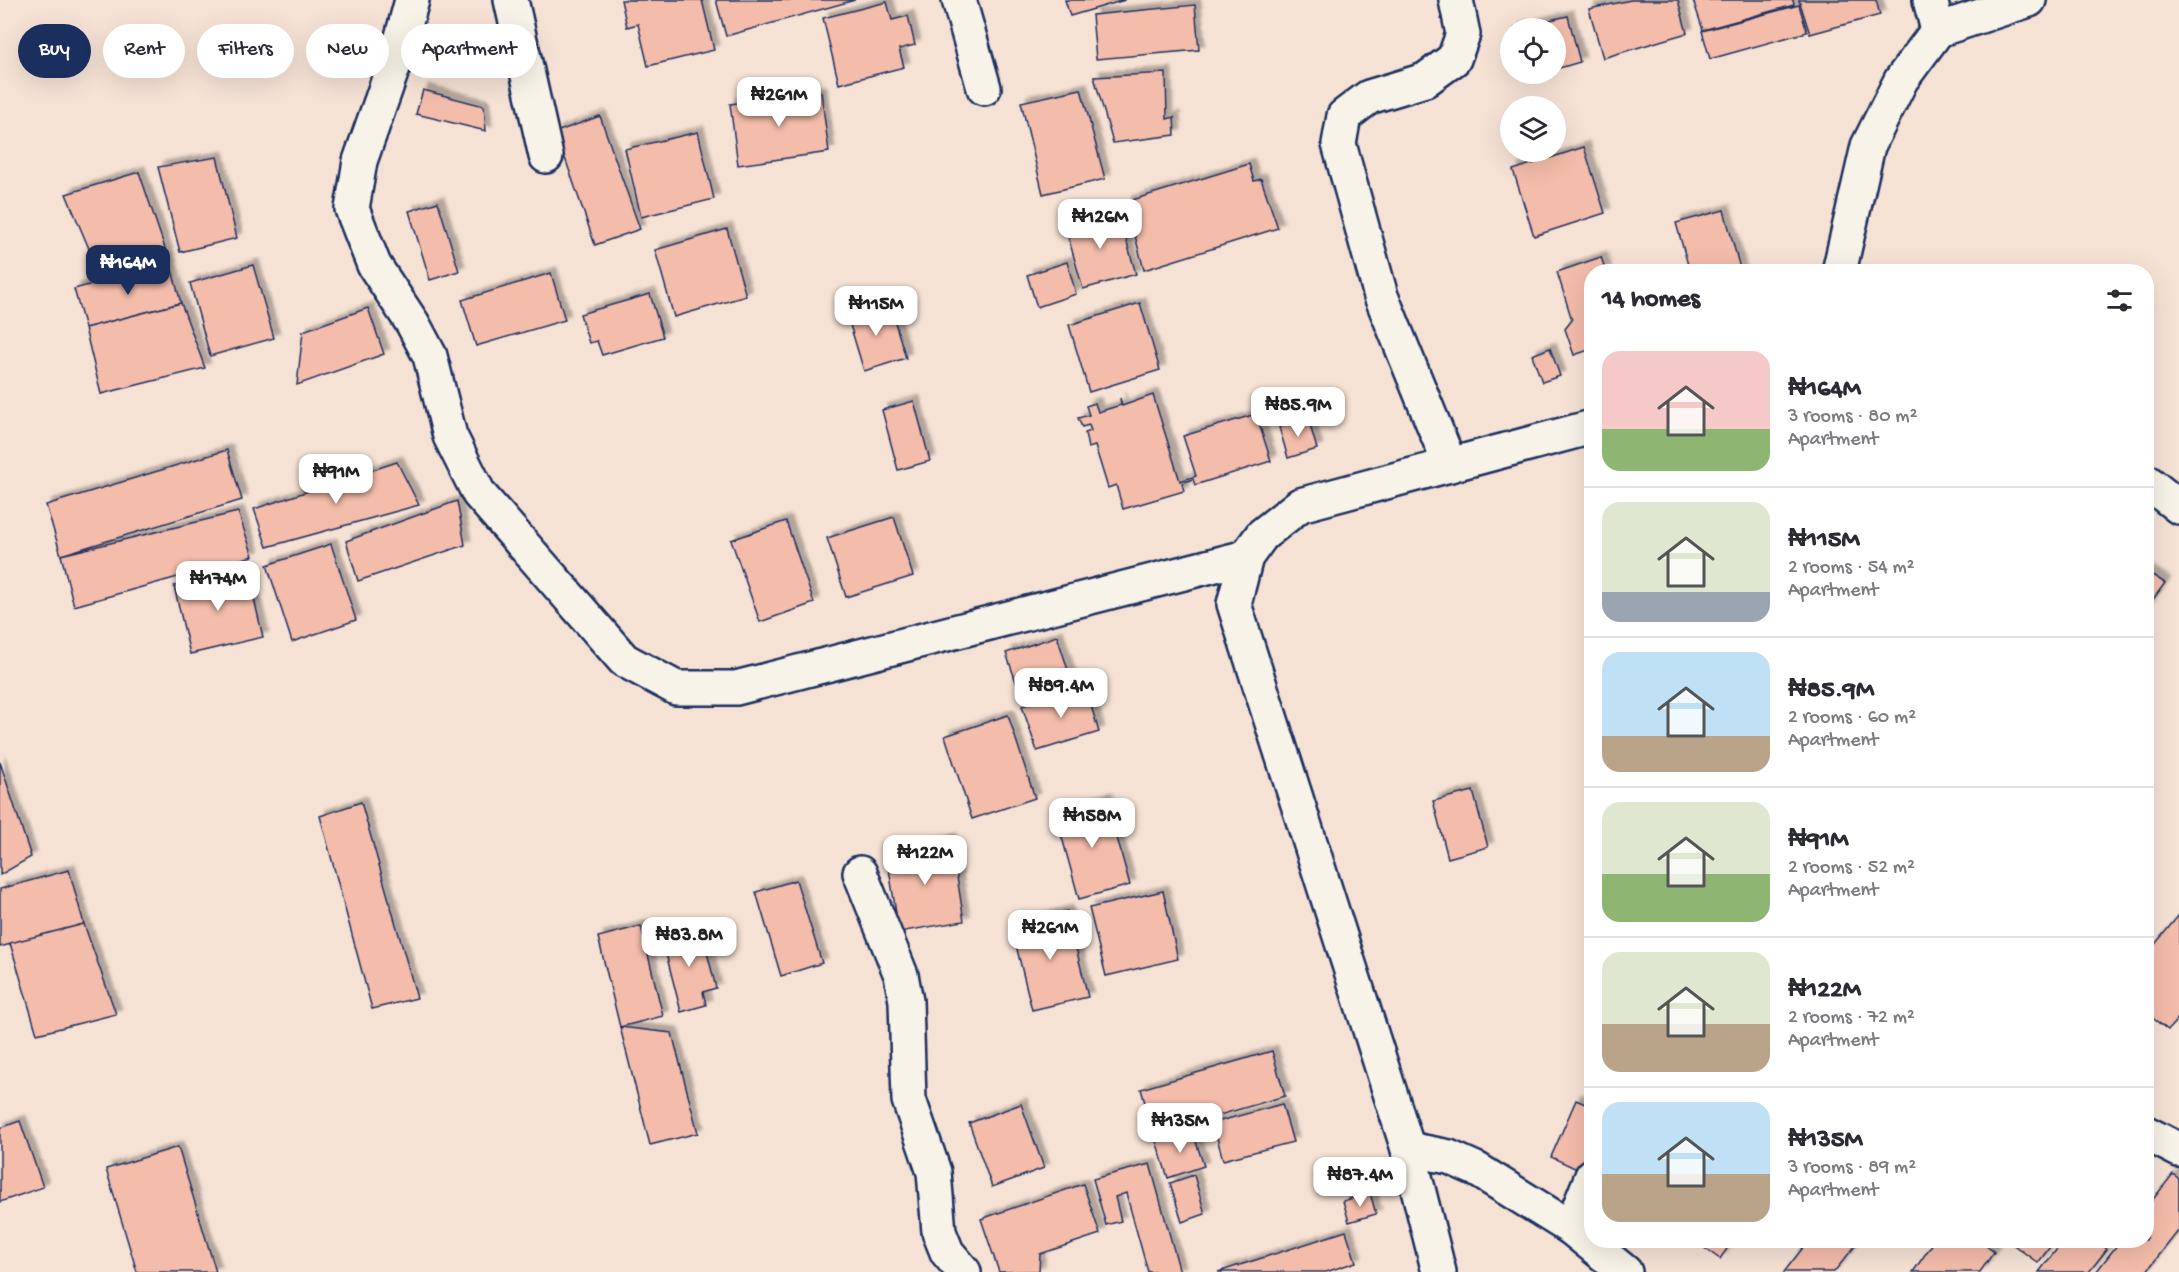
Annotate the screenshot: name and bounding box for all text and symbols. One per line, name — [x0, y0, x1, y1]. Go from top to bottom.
map controls — [1500, 18, 1566, 162]
button: locate — [1500, 18, 1566, 84]
chip: Buy — [18, 24, 91, 78]
chip: Rent — [103, 24, 185, 78]
chip: Filters — [197, 24, 294, 78]
chip: New — [306, 24, 389, 78]
chip: Apartment — [401, 24, 537, 78]
pin: ₦261M — [737, 77, 821, 128]
text: ₦261M — [751, 85, 807, 108]
button: layers — [1500, 96, 1566, 162]
pin: ₦126M — [1058, 199, 1142, 250]
text: ₦126M — [1072, 207, 1128, 230]
pin: ₦164M — [86, 245, 170, 296]
text: ₦164M — [100, 253, 156, 276]
icon: filters — [2103, 284, 2136, 317]
text: 14 homes — [1602, 285, 1700, 316]
pin: ₦115M — [834, 286, 918, 337]
text: ₦115M — [849, 294, 904, 317]
icon: home — [1650, 375, 1722, 447]
text: ₦164M — [1788, 375, 1861, 406]
pin: ₦85.9M — [1249, 387, 1347, 438]
text: ₦85.9M — [1265, 395, 1331, 418]
text: 3 rooms · 80 m² — [1788, 406, 1917, 429]
text: Apartment — [1788, 429, 1878, 452]
pin: ₦91M — [300, 454, 372, 505]
text: ₦91M — [313, 462, 359, 485]
icon: home — [1650, 526, 1722, 598]
text: ₦115M — [1788, 526, 1860, 557]
text: 2 rooms · 54 m² — [1788, 557, 1915, 580]
pin: ₦174M — [176, 561, 260, 612]
text: ₦174M — [190, 569, 246, 592]
text: Apartment — [1788, 580, 1878, 603]
pin: ₦89.4M — [1012, 668, 1110, 719]
text: ₦89.4M — [1028, 676, 1094, 699]
icon: home — [1650, 676, 1722, 748]
text: ₦85.9M — [1788, 676, 1874, 707]
text: 2 rooms · 60 m² — [1788, 707, 1916, 730]
text: Apartment — [1788, 730, 1878, 753]
pin: ₦158M — [1050, 798, 1134, 849]
text: ₦158M — [1063, 806, 1121, 829]
icon: home — [1650, 826, 1722, 898]
text: ₦91M — [1788, 826, 1848, 857]
pin: ₦122M — [883, 835, 967, 886]
text: ₦122M — [897, 843, 953, 866]
text: 2 rooms · 52 m² — [1788, 857, 1915, 880]
text: Apartment — [1788, 880, 1878, 903]
pin: ₦261M — [1008, 910, 1092, 961]
pin: ₦83.8M — [640, 917, 738, 968]
text: ₦261M — [1022, 918, 1078, 941]
text: ₦83.8M — [656, 925, 722, 948]
icon: home — [1650, 976, 1722, 1048]
text: ₦122M — [1788, 976, 1861, 1007]
text: 2 rooms · 72 m² — [1788, 1007, 1915, 1030]
text: Apartment — [1788, 1030, 1878, 1053]
pin: ₦135M — [1138, 1103, 1222, 1154]
text: ₦135M — [1151, 1111, 1209, 1134]
icon: home — [1650, 1126, 1722, 1198]
text: ₦135M — [1788, 1126, 1862, 1157]
pin: ₦87.4M — [1311, 1157, 1409, 1208]
text: 3 rooms · 89 m² — [1788, 1157, 1916, 1180]
text: ₦87.4M — [1327, 1165, 1393, 1188]
text: Apartment — [1788, 1180, 1878, 1203]

